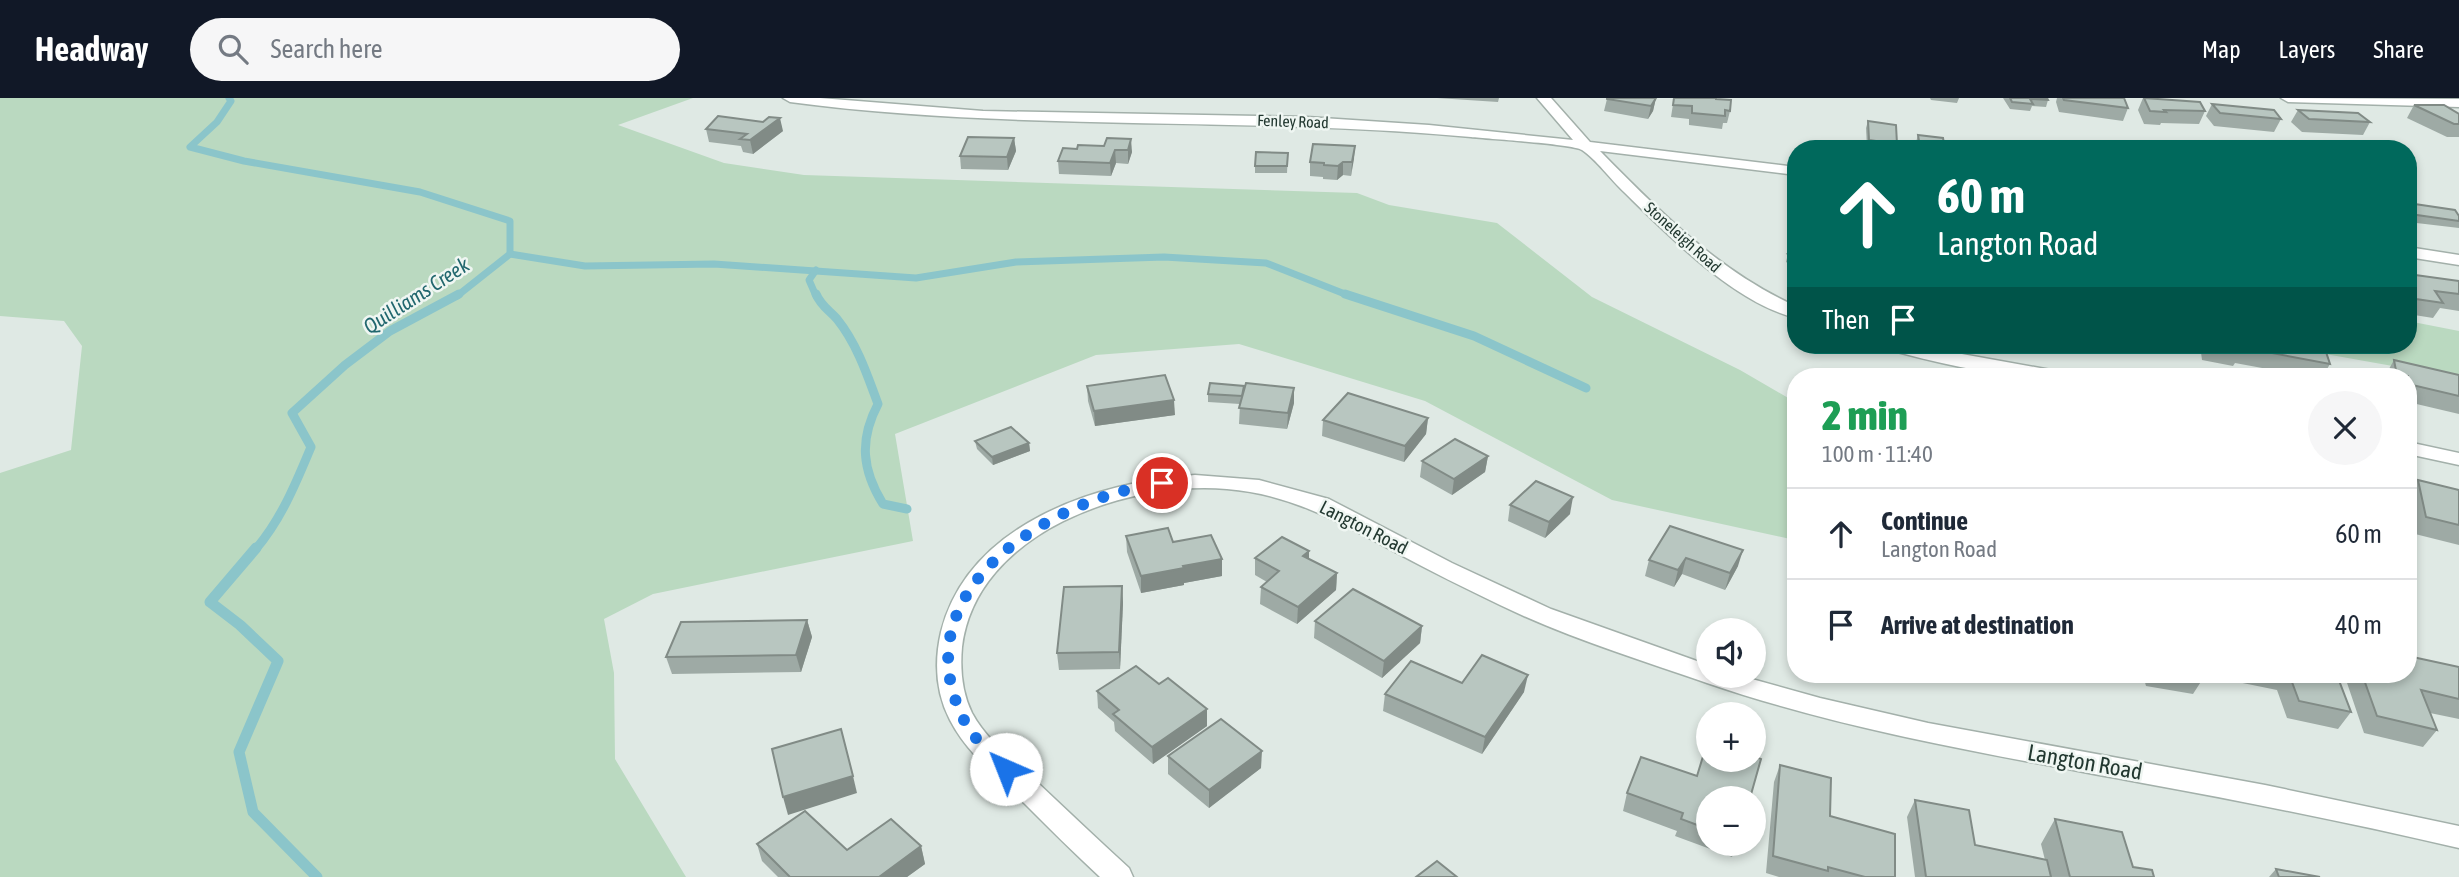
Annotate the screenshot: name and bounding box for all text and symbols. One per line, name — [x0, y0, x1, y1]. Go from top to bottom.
search box — [190, 18, 680, 81]
text: Headway — [35, 30, 148, 68]
icon: search — [214, 30, 252, 68]
text: Search here — [270, 34, 383, 64]
text: Map — [2202, 36, 2241, 63]
text: Layers — [2279, 36, 2335, 63]
text: Share — [2373, 36, 2424, 63]
street label: Fenley Road — [1257, 111, 1329, 132]
text: 60 m — [1937, 167, 2025, 223]
icon: ahead — [1822, 168, 1913, 259]
street label: Stoneleigh Road — [1641, 198, 1725, 277]
text: Langton Road — [1937, 225, 2098, 262]
water label: Quilliams Creek — [359, 251, 474, 338]
icon: arrive — [1884, 301, 1922, 339]
text: Then — [1822, 305, 1870, 335]
text: 2 min — [1822, 391, 1908, 439]
button: close — [2308, 391, 2382, 465]
text: 100 m · 11:40 — [1822, 441, 1933, 467]
pin — [1132, 453, 1192, 513]
icon: arrive — [1143, 464, 1181, 502]
street label: Langton Road — [1316, 495, 1412, 559]
text: Continue — [1881, 506, 1968, 536]
icon: ahead — [1822, 515, 1860, 553]
text: 60 m — [2335, 519, 2382, 549]
text: Langton Road — [1881, 536, 1997, 562]
icon: arrive — [1822, 606, 1860, 644]
text: Arrive at destination — [1881, 610, 2074, 640]
text: 40 m — [2335, 610, 2382, 640]
map controls — [1696, 618, 1766, 856]
button: sound — [1696, 618, 1766, 688]
button: + — [1696, 702, 1766, 772]
position arrow — [969, 732, 1043, 806]
street label: Langton Road — [2026, 739, 2144, 785]
button: − — [1696, 786, 1766, 856]

